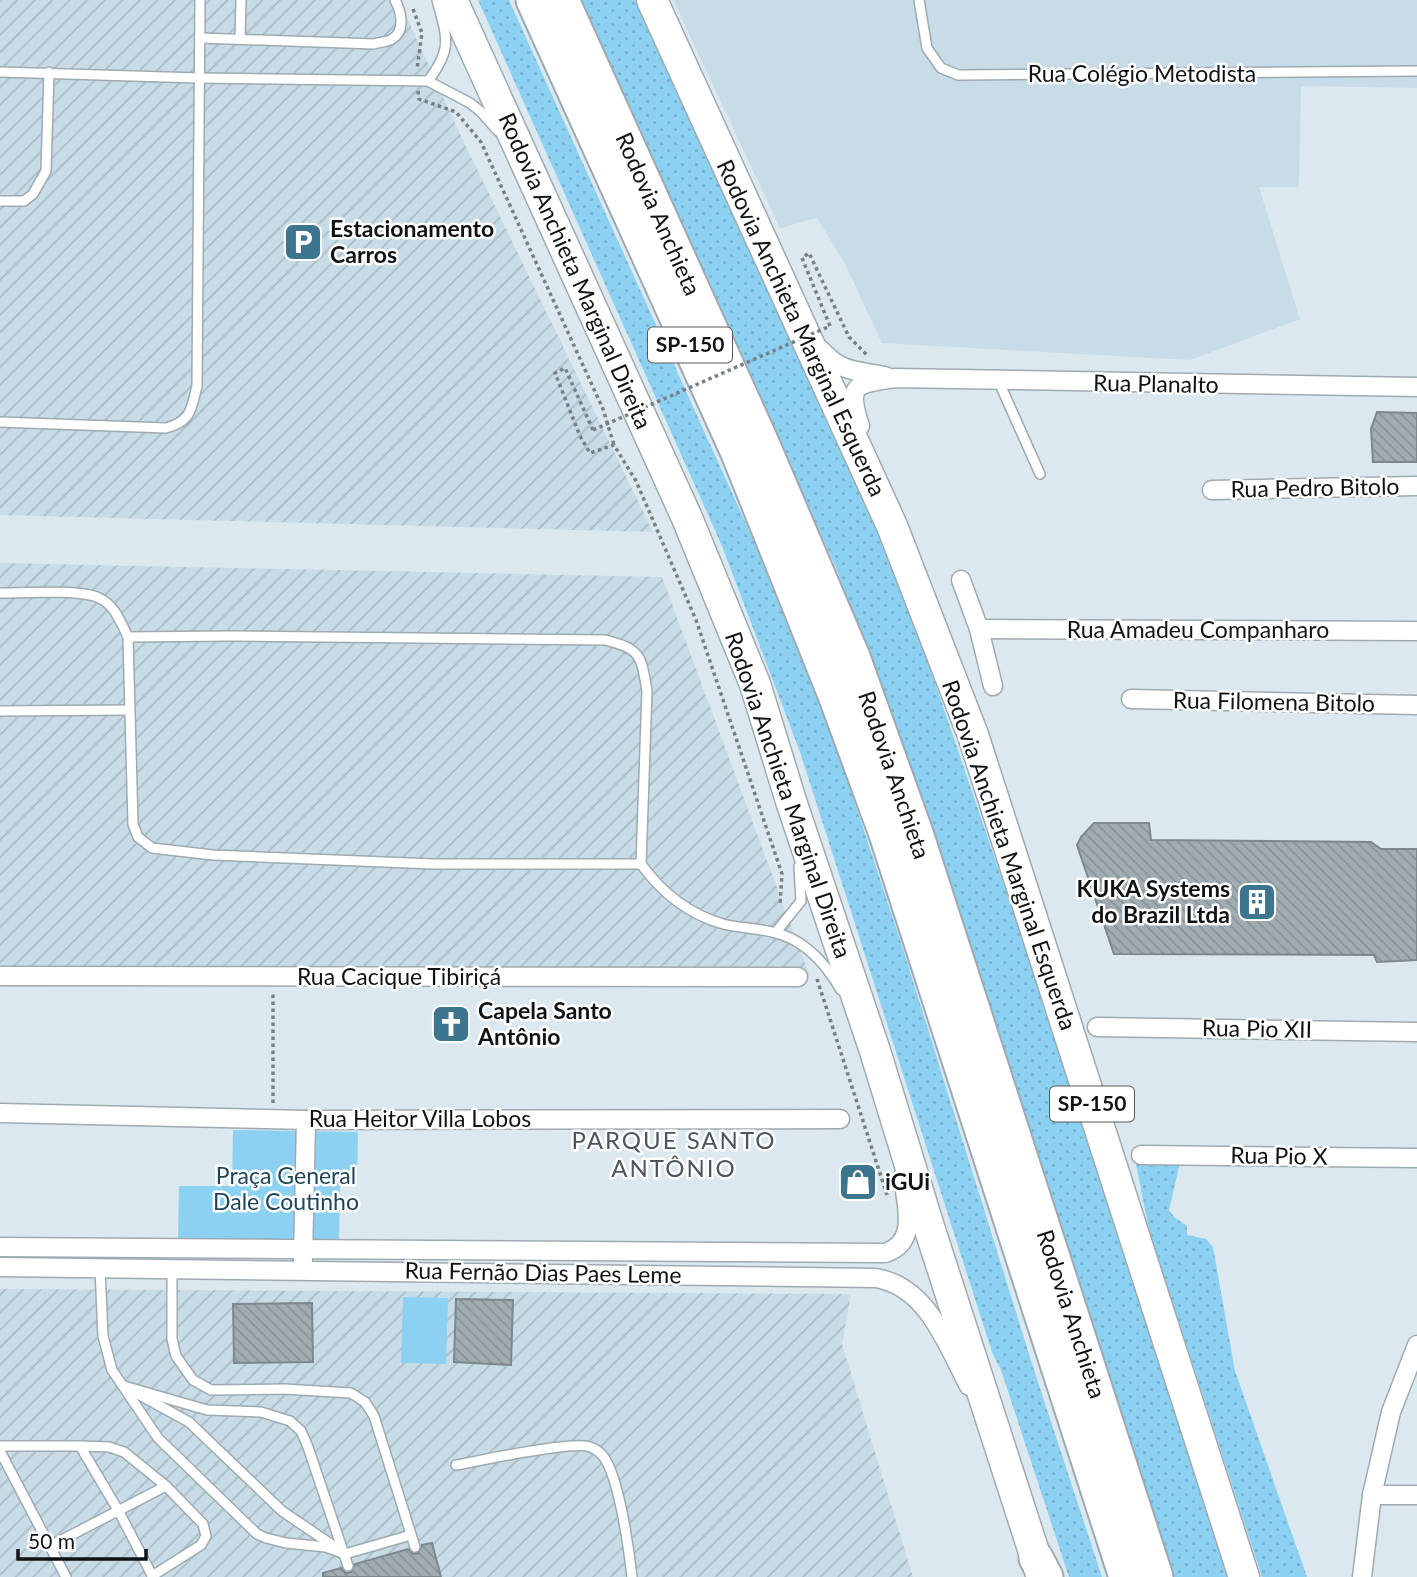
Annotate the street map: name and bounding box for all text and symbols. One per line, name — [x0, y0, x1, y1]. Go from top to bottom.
street label: Rua Colégio Metodista — [1028, 59, 1256, 87]
street label: Rodovia Anchieta Marginal Direita — [493, 108, 658, 433]
street label: Rodovia Anchieta — [610, 128, 707, 300]
street label: Rodovia Anchieta Marginal Esquerda — [711, 155, 892, 500]
place label: Estacionamento Carros — [330, 214, 494, 268]
parking icon: Estacionamento Carros — [282, 221, 324, 263]
road number: SP-150 — [648, 328, 732, 362]
street label: Rua Planalto — [1093, 368, 1219, 398]
street label: Rua Pedro Bitolo — [1230, 472, 1400, 502]
street label: Rua Amadeu Companharo — [1067, 615, 1329, 643]
street label: Rodovia Anchieta Marginal Direita — [720, 628, 858, 961]
street label: Rodovia Anchieta Marginal Esquerda — [937, 676, 1083, 1033]
street label: Rua Filomena Bitolo — [1173, 685, 1375, 717]
street label: Rodovia Anchieta — [853, 687, 937, 862]
place label: KUKA Systems do Brazil Ltda — [1076, 874, 1230, 928]
building icon: KUKA Systems do Brazil Ltda — [1236, 881, 1278, 923]
street label: Rua Cacique Tibiriçá — [297, 962, 501, 990]
place label: Capela Santo Antônio — [477, 996, 612, 1050]
church icon: Capela Santo Antônio — [430, 1003, 472, 1045]
street label: Rua Pio XII — [1202, 1013, 1312, 1043]
road number: SP-150 — [1050, 1086, 1134, 1122]
street label: Rua Heitor Villa Lobos — [309, 1104, 531, 1132]
district label: PARQUE SANTO ANTÔNIO — [571, 1125, 777, 1182]
street label: Rua Pio X — [1230, 1140, 1328, 1170]
park label: Praça General Dale Coutinho — [213, 1161, 359, 1215]
shop icon: iGUi — [837, 1161, 879, 1203]
place label: iGUi — [885, 1167, 930, 1195]
street label: Rodovia Anchieta — [1031, 1226, 1112, 1402]
street label: Rua Fernão Dias Paes Leme — [404, 1256, 682, 1288]
scale bar — [18, 1518, 145, 1562]
text: 50 m — [28, 1528, 75, 1553]

